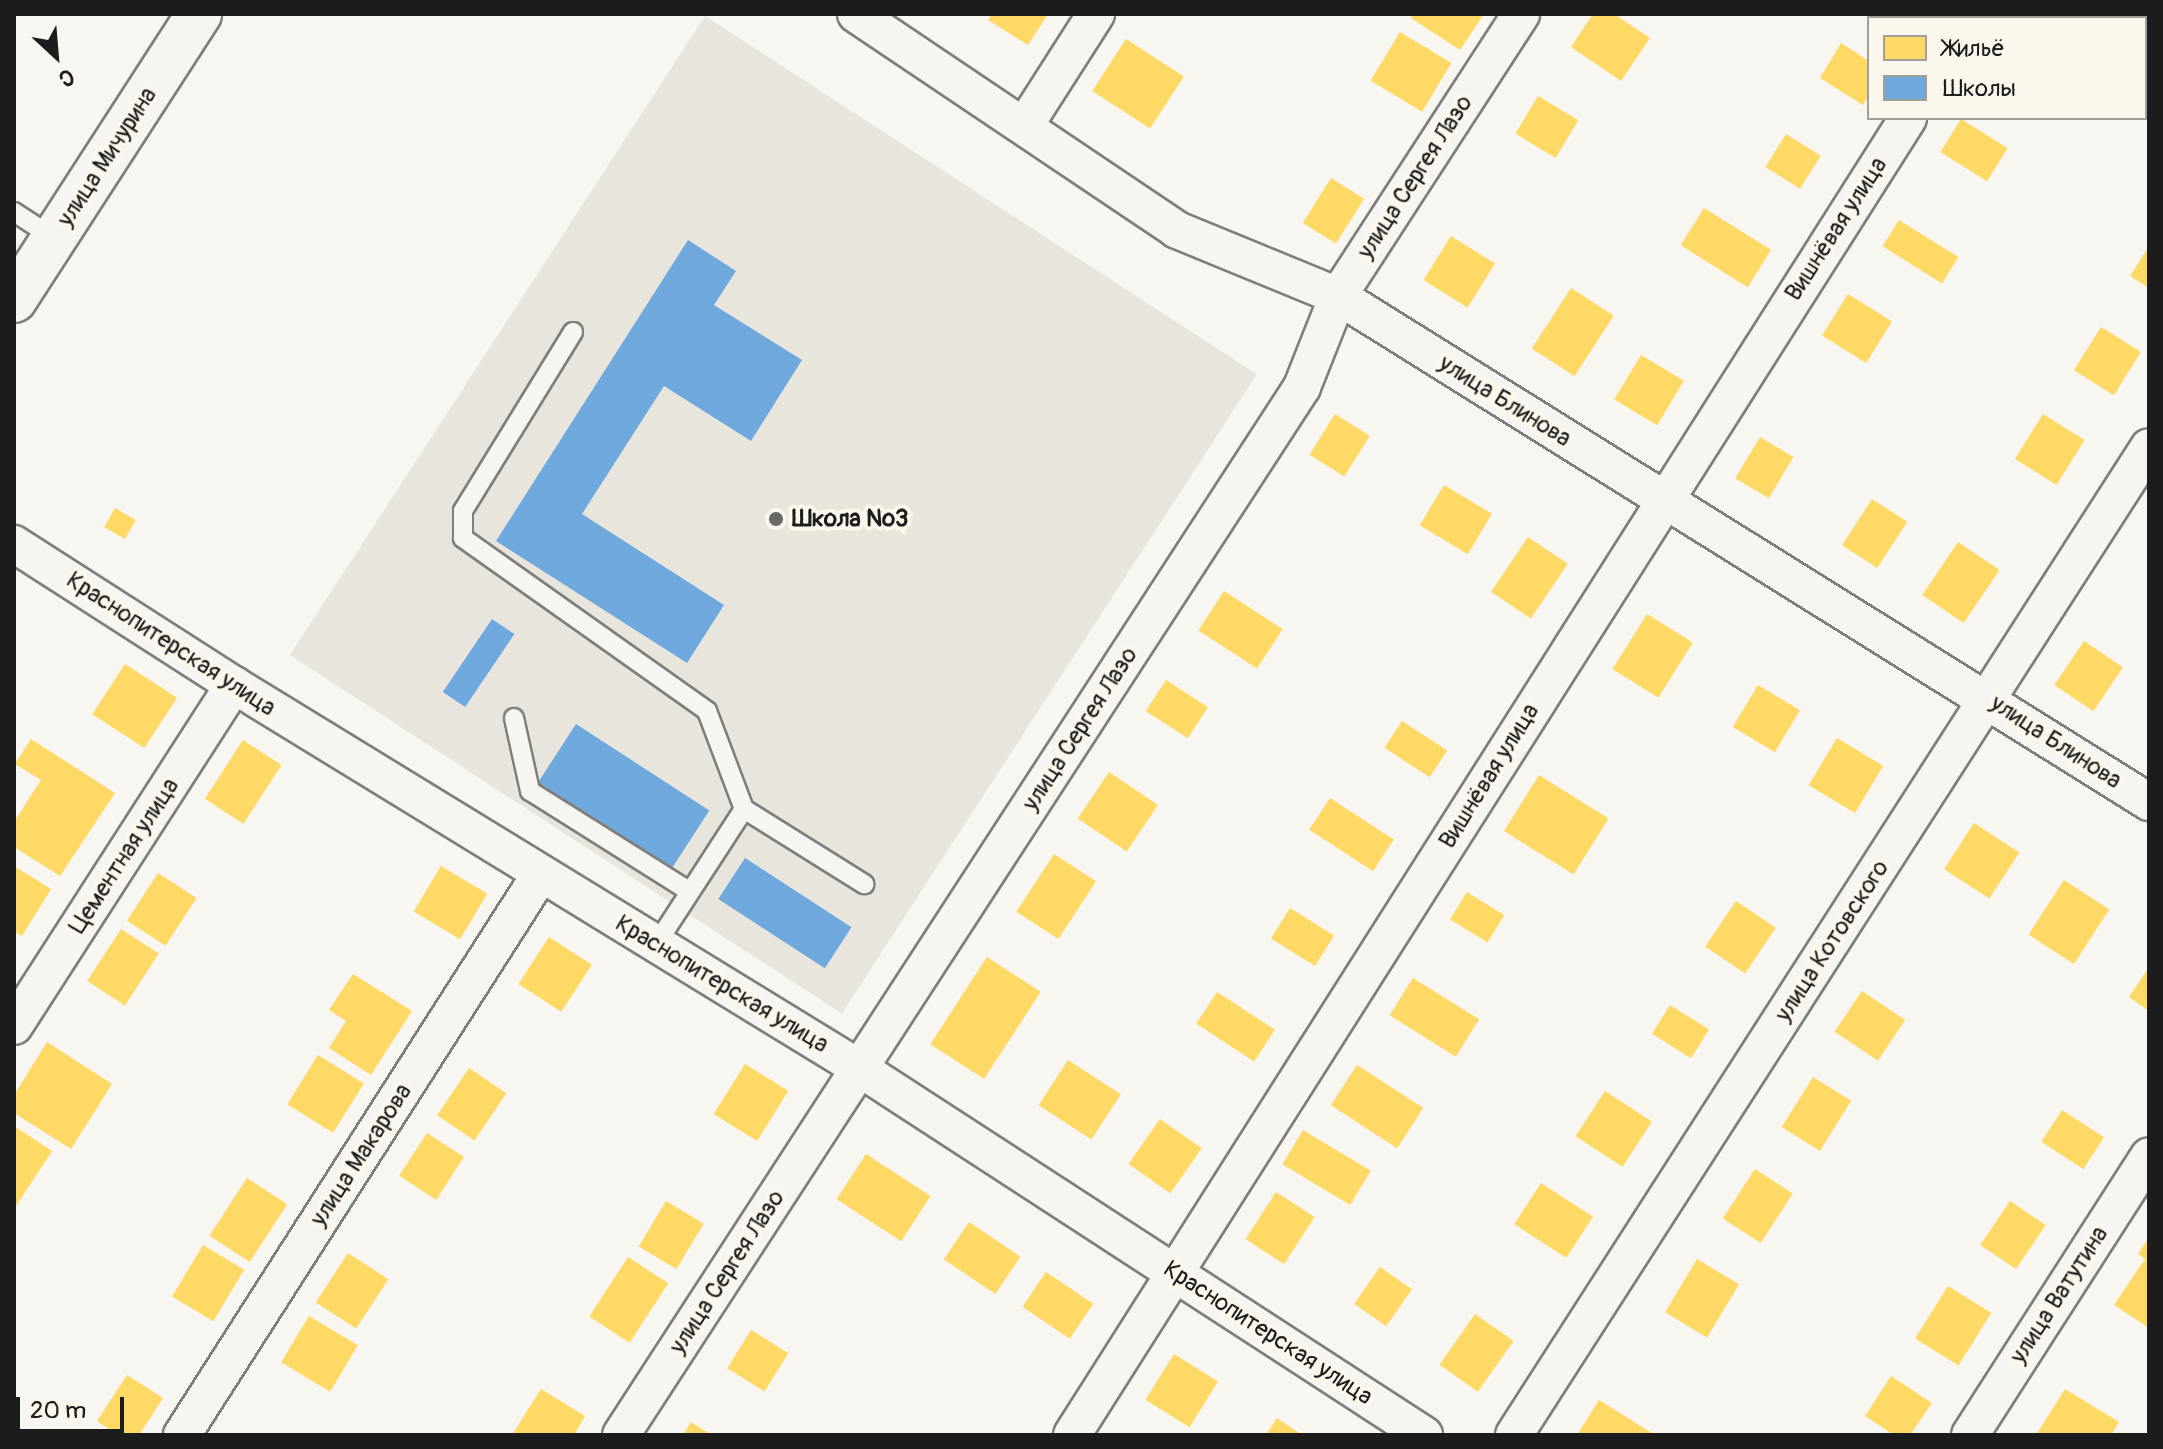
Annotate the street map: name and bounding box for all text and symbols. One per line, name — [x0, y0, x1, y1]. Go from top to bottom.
north arrow — [16, 16, 96, 96]
legend — [1867, 16, 2147, 120]
text: Жильё — [1943, 34, 2005, 63]
text: С — [54, 62, 79, 93]
text: Школы — [1943, 74, 2016, 103]
street label: улица Мичурина — [51, 82, 163, 232]
street label: улица Сергея Лазо — [1351, 90, 1479, 264]
street label: Вишнёвая улица — [1779, 152, 1893, 306]
street label: улица Блинова — [1434, 349, 1576, 453]
place label: Школа №3 — [792, 505, 908, 533]
marker: Школа №3 — [767, 510, 785, 528]
street label: Краснопитерская улица — [61, 566, 281, 722]
street label: улица Сергея Лазо — [1016, 642, 1144, 816]
street label: улица Блинова — [1985, 689, 2127, 795]
street label: Вишнёвая улица — [1433, 698, 1545, 854]
street label: Цементная улица — [63, 773, 185, 939]
street label: улица Котовского — [1769, 855, 1895, 1027]
street label: Краснопитерская улица — [610, 909, 834, 1059]
street label: улица Макарова — [304, 1078, 418, 1232]
street label: улица Сергея Лазо — [663, 1185, 791, 1359]
street label: улица Ватутина — [2004, 1221, 2114, 1369]
street label: Краснопитерская улица — [1158, 1255, 1378, 1411]
scale bar — [20, 1381, 128, 1431]
text: 20 m — [30, 1396, 86, 1425]

